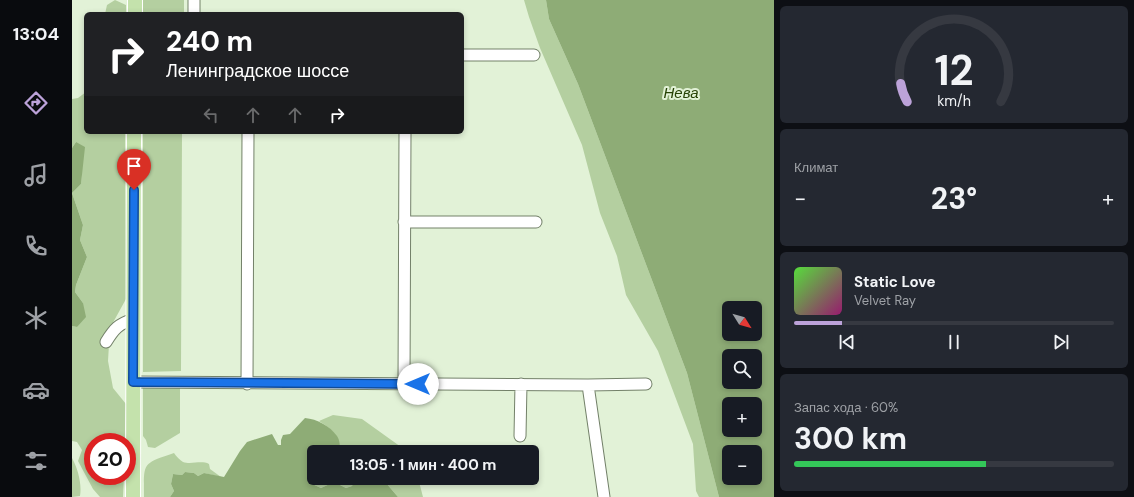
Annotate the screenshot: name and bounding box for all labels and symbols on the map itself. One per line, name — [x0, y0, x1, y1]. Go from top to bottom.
water label: Нева — [663, 83, 699, 103]
pin — [117, 149, 151, 190]
north arrow — [722, 301, 762, 341]
position arrow — [397, 363, 439, 405]
speed limit sign: 20 — [84, 433, 136, 485]

